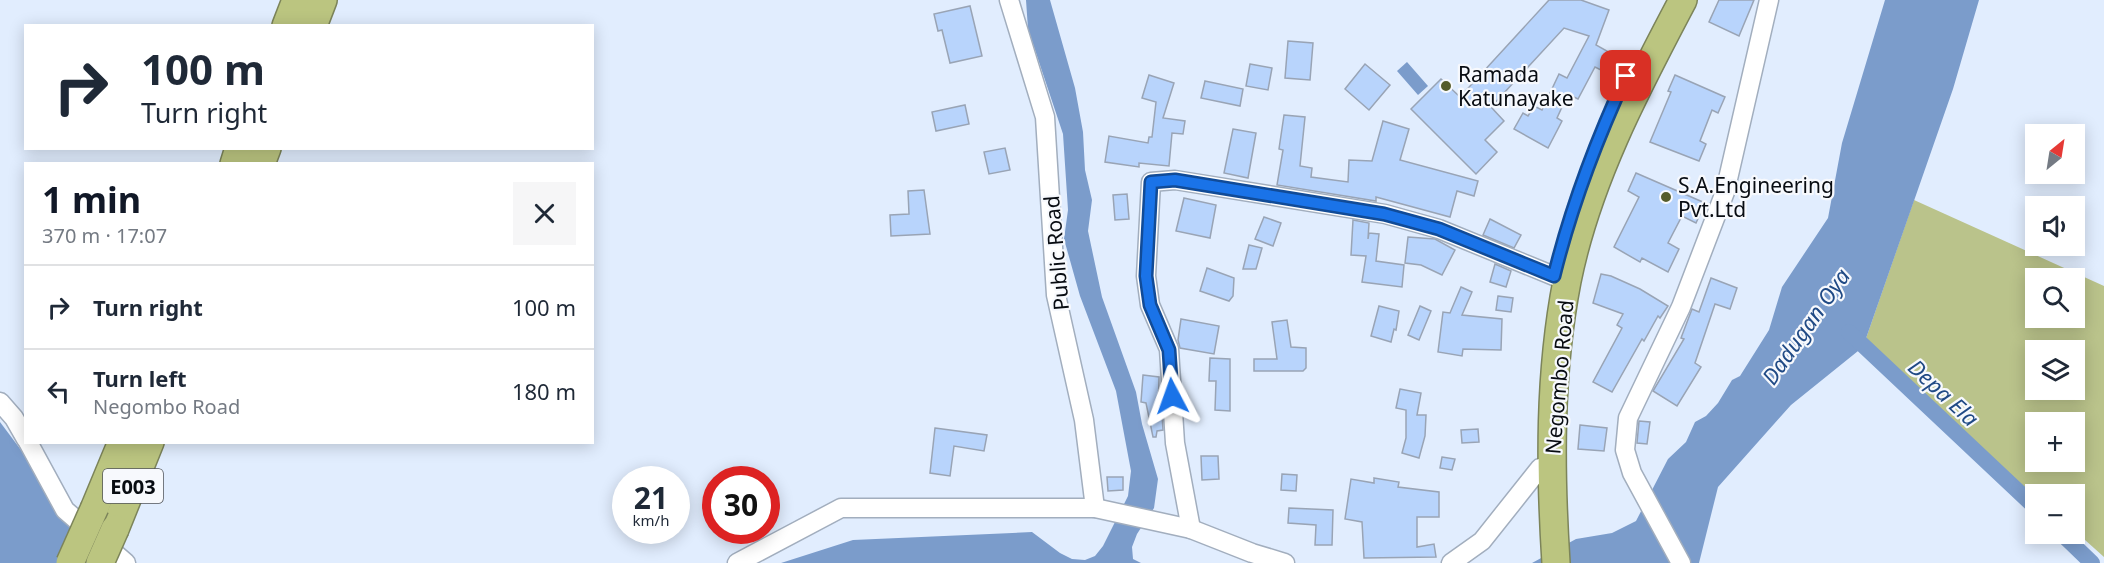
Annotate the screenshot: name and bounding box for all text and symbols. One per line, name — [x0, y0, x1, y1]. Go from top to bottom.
text: 100 m — [141, 40, 265, 97]
icon: right — [42, 48, 120, 126]
pin — [1600, 50, 1651, 101]
icon: arrive — [1609, 59, 1642, 92]
place label: Ramada Katunayake — [1458, 60, 1574, 112]
marker: Ramada Katunayake — [1439, 79, 1453, 93]
text: Turn right — [141, 94, 267, 131]
north arrow — [2025, 124, 2085, 184]
map controls — [2025, 124, 2085, 544]
place label: S.A.Engineering Pvt.Ltd — [1678, 171, 1834, 223]
text: 1 min — [42, 175, 141, 224]
button: close — [513, 182, 576, 245]
marker: S.A.Engineering Pvt.Ltd — [1659, 190, 1673, 204]
street label: Public Road — [1037, 194, 1075, 312]
button: sound — [2025, 196, 2085, 256]
text: 370 m · 17:07 — [42, 222, 167, 249]
water label: Dadugan Oya — [1754, 262, 1856, 390]
button: search — [2025, 268, 2085, 328]
icon: right — [42, 291, 75, 324]
text: Turn right — [93, 292, 203, 322]
text: 100 m — [512, 292, 576, 322]
street label: Negombo Road — [1538, 299, 1580, 455]
button: layers — [2025, 340, 2085, 400]
water label: Depa Ela — [1902, 352, 1986, 433]
text: Turn left — [93, 363, 187, 393]
position arrow — [1140, 364, 1204, 428]
icon: left — [42, 375, 75, 408]
text: 180 m — [512, 376, 576, 406]
text: Negombo Road — [93, 393, 240, 420]
button: + — [2025, 412, 2085, 472]
speed limit sign: 30 — [702, 466, 780, 544]
road number: E003 — [103, 469, 163, 503]
text: 21 — [634, 477, 668, 518]
button: − — [2025, 484, 2085, 544]
text: km/h — [633, 510, 669, 530]

